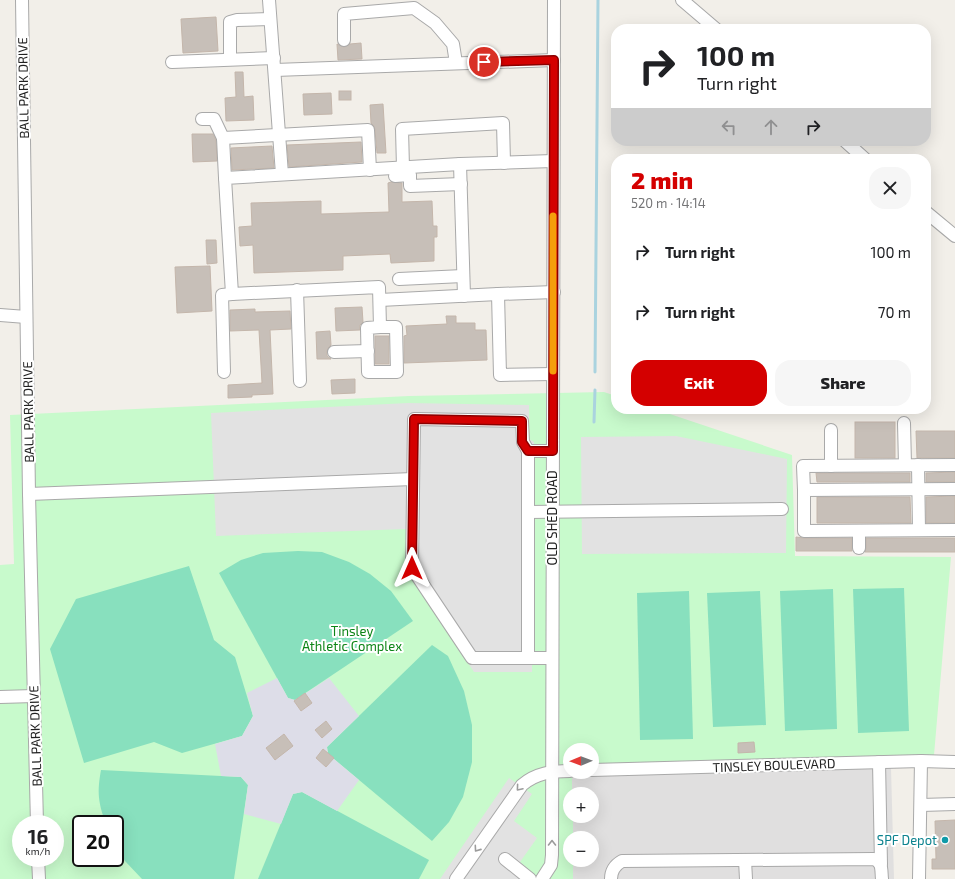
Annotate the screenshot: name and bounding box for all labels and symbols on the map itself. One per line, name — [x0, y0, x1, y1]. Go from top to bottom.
street label: BALL PARK DRIVE — [14, 37, 32, 139]
pin — [467, 45, 501, 79]
street label: BALL PARK DRIVE — [19, 361, 37, 463]
street label: OLD SHED ROAD — [544, 470, 560, 566]
position arrow — [391, 547, 433, 589]
park label: Tinsley Athletic Complex — [302, 623, 402, 654]
street label: BALL PARK DRIVE — [25, 685, 45, 787]
north arrow — [563, 743, 599, 779]
street label: TINSLEY BOULEVARD — [712, 755, 836, 775]
one-way arrow — [517, 783, 524, 791]
speed limit sign: 20 — [72, 815, 124, 867]
place label: SPF Depot — [877, 832, 937, 848]
marker: SPF Depot — [940, 835, 950, 845]
one-way arrow — [548, 840, 556, 846]
one-way arrow — [474, 845, 482, 852]

